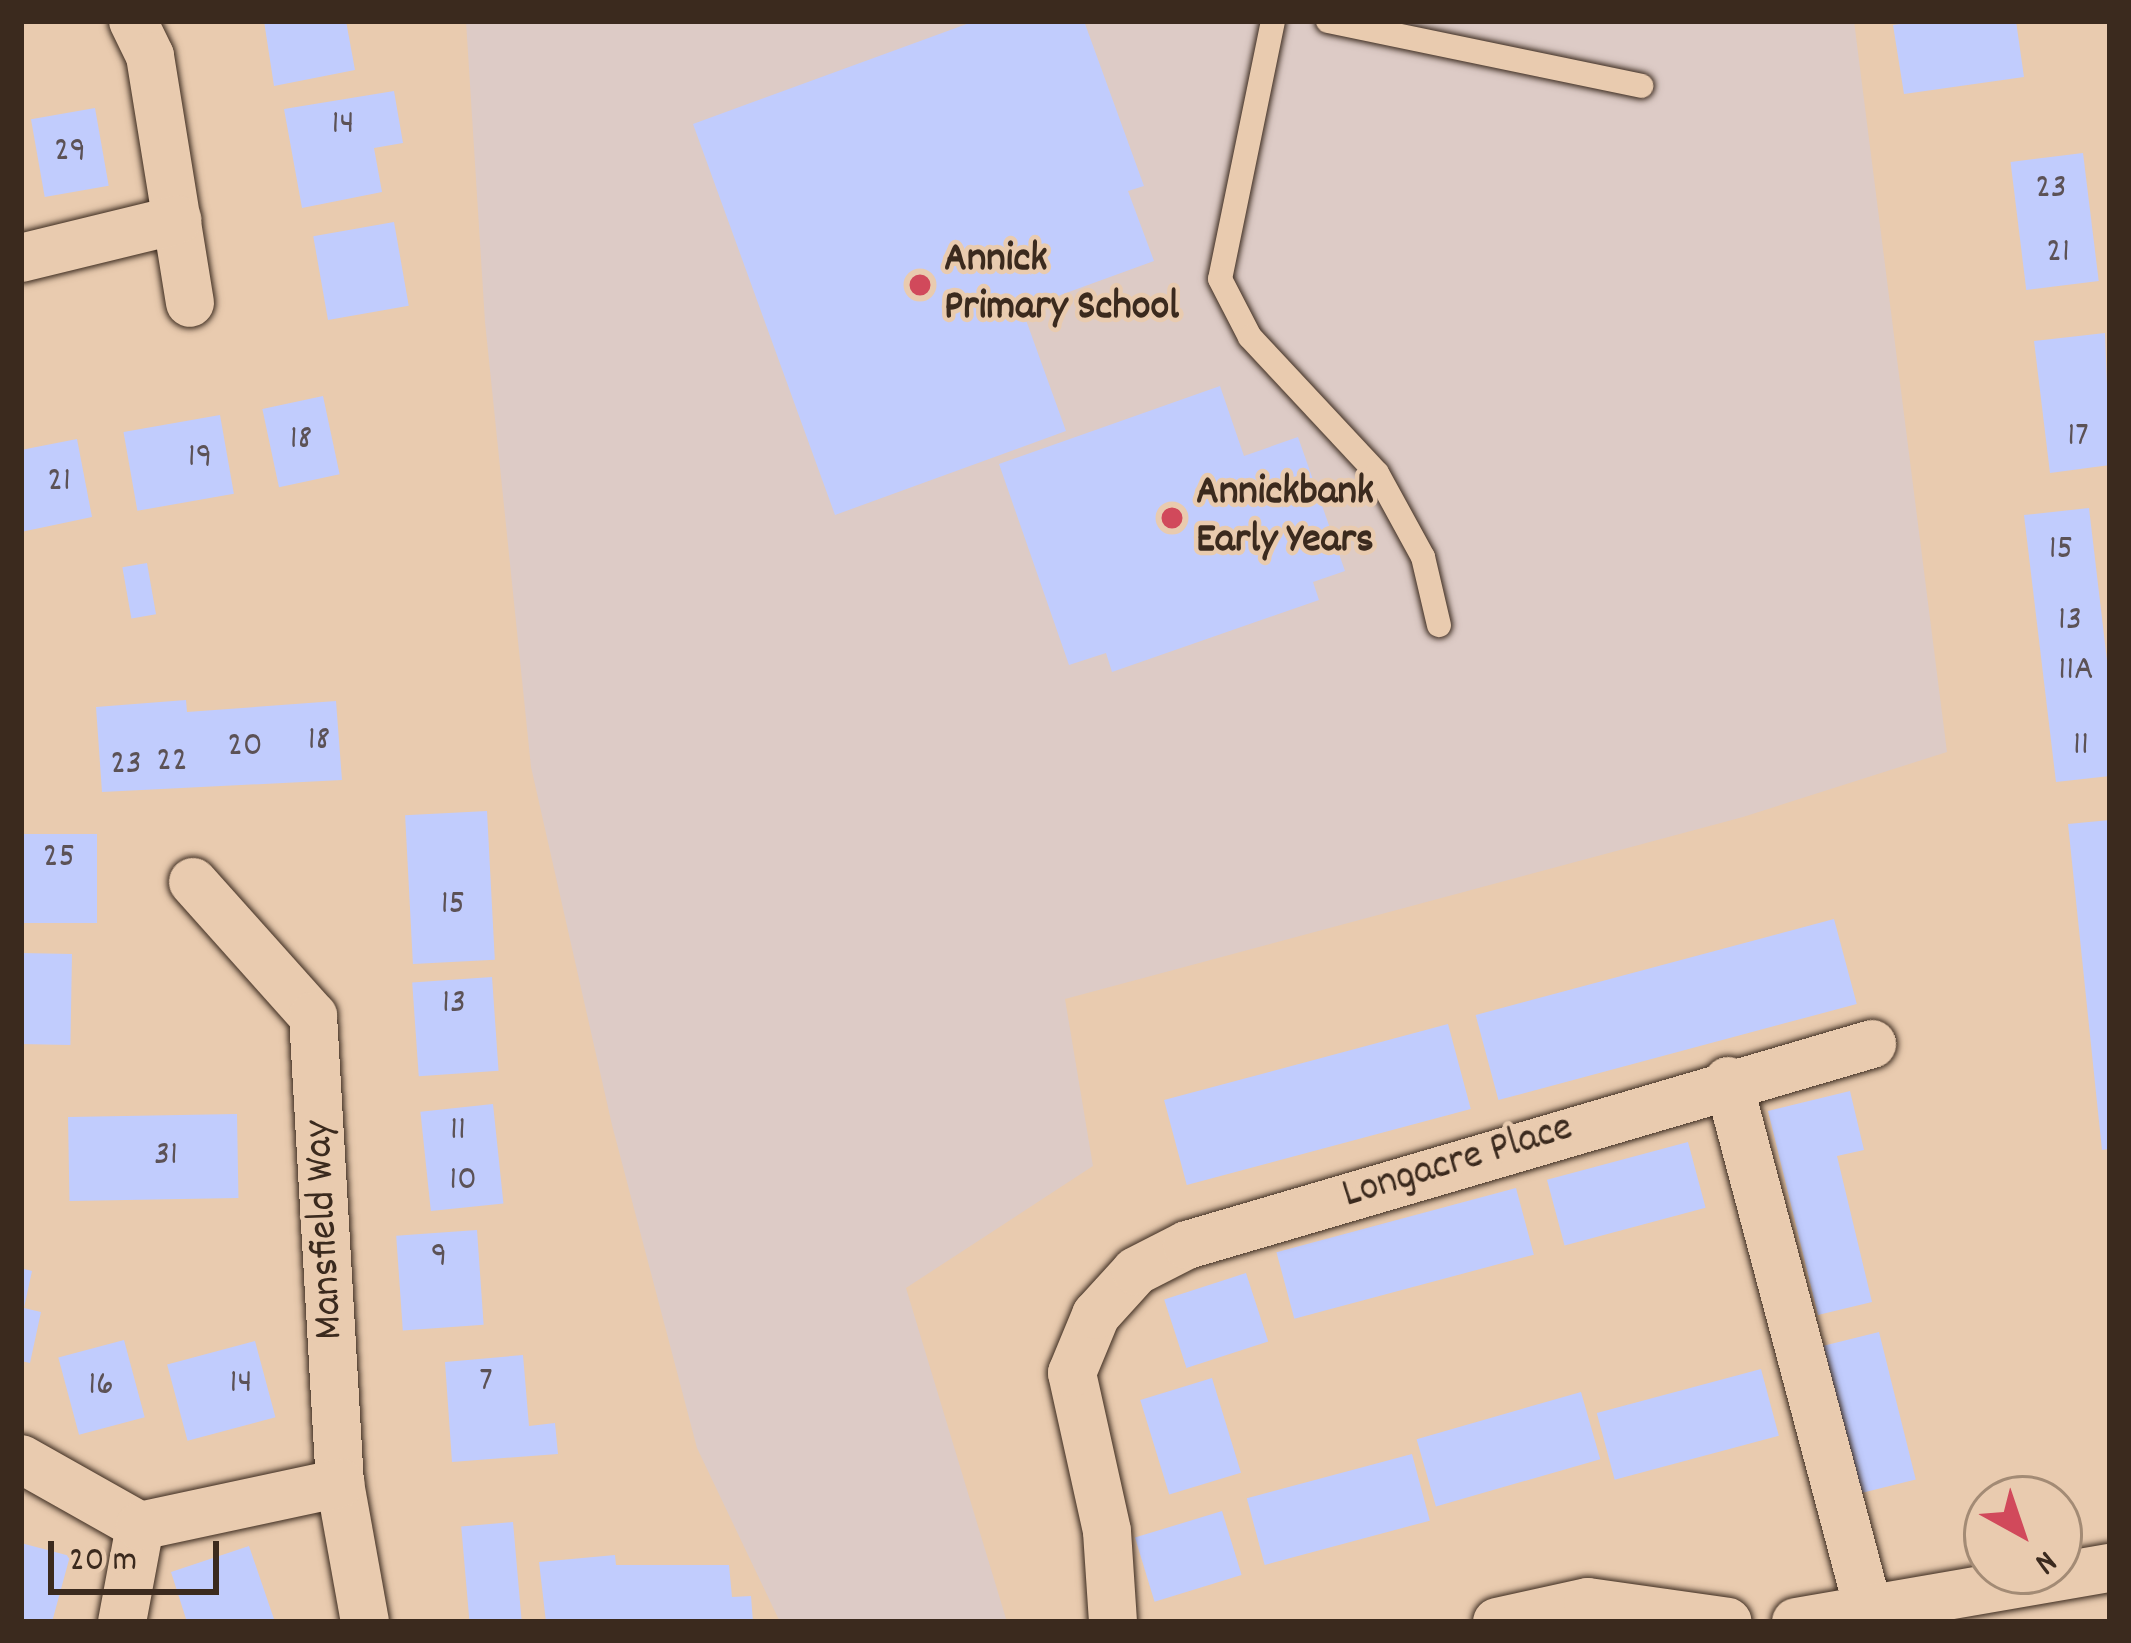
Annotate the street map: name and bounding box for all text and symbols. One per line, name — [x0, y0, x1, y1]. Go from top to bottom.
house number: 14 — [332, 104, 354, 148]
house number: 29 — [54, 131, 86, 175]
house number: 23 — [2035, 168, 2067, 212]
house number: 21 — [2046, 232, 2070, 276]
place label: Annick Primary School — [944, 236, 1179, 334]
marker: Annick Primary School — [907, 272, 933, 298]
house number: 17 — [2067, 416, 2089, 460]
house number: 18 — [290, 419, 312, 463]
house number: 19 — [188, 437, 212, 481]
house number: 21 — [47, 461, 71, 505]
place label: Annickbank Early Years — [1196, 469, 1374, 568]
marker: Annickbank Early Years — [1159, 505, 1185, 531]
house number: 15 — [2049, 529, 2073, 573]
house number: 13 — [2058, 600, 2082, 644]
house number: 11A — [2058, 650, 2094, 694]
house number: 18 — [308, 720, 330, 764]
house number: 11 — [2073, 725, 2089, 769]
house number: 20 — [227, 726, 263, 770]
house number: 22 — [156, 741, 188, 785]
house number: 23 — [110, 744, 142, 788]
house number: 25 — [43, 837, 75, 881]
house number: 15 — [441, 884, 465, 928]
house number: 13 — [442, 983, 466, 1027]
street label: Longacre Place — [1337, 1104, 1579, 1222]
house number: 11 — [450, 1110, 466, 1154]
street label: Mansfield Way — [295, 1119, 357, 1341]
house number: 31 — [154, 1135, 178, 1179]
house number: 10 — [449, 1160, 477, 1204]
house number: 9 — [431, 1236, 447, 1280]
house number: 7 — [479, 1361, 493, 1405]
house number: 14 — [230, 1363, 252, 1407]
house number: 16 — [88, 1365, 114, 1409]
north arrow — [1963, 1475, 2083, 1595]
scale bar — [54, 1517, 225, 1591]
text: 20 m — [69, 1536, 137, 1588]
text: N — [2023, 1537, 2066, 1584]

